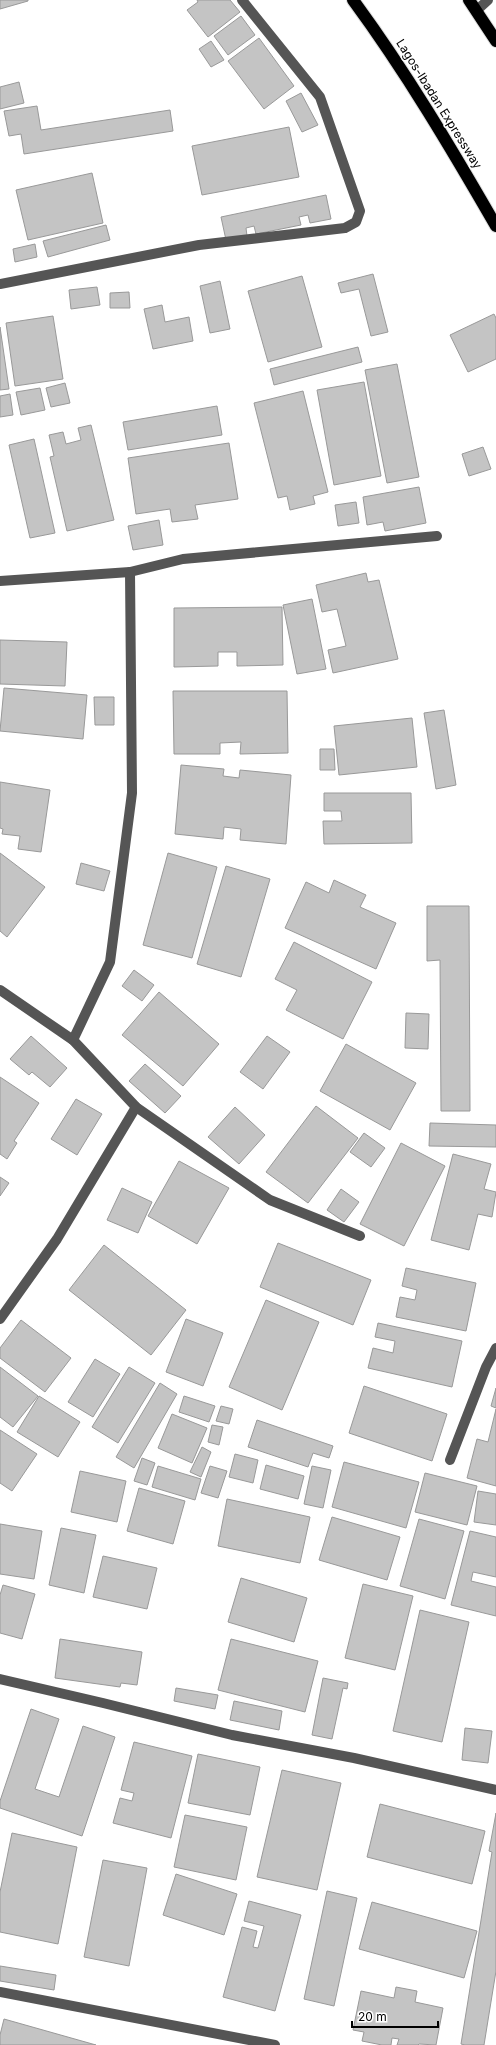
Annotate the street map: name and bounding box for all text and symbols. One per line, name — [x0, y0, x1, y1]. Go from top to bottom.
street label: Lagos-Ibadan Expressway — [393, 36, 486, 172]
scale bar — [352, 2003, 438, 2029]
text: 20 m — [358, 2009, 387, 2024]

